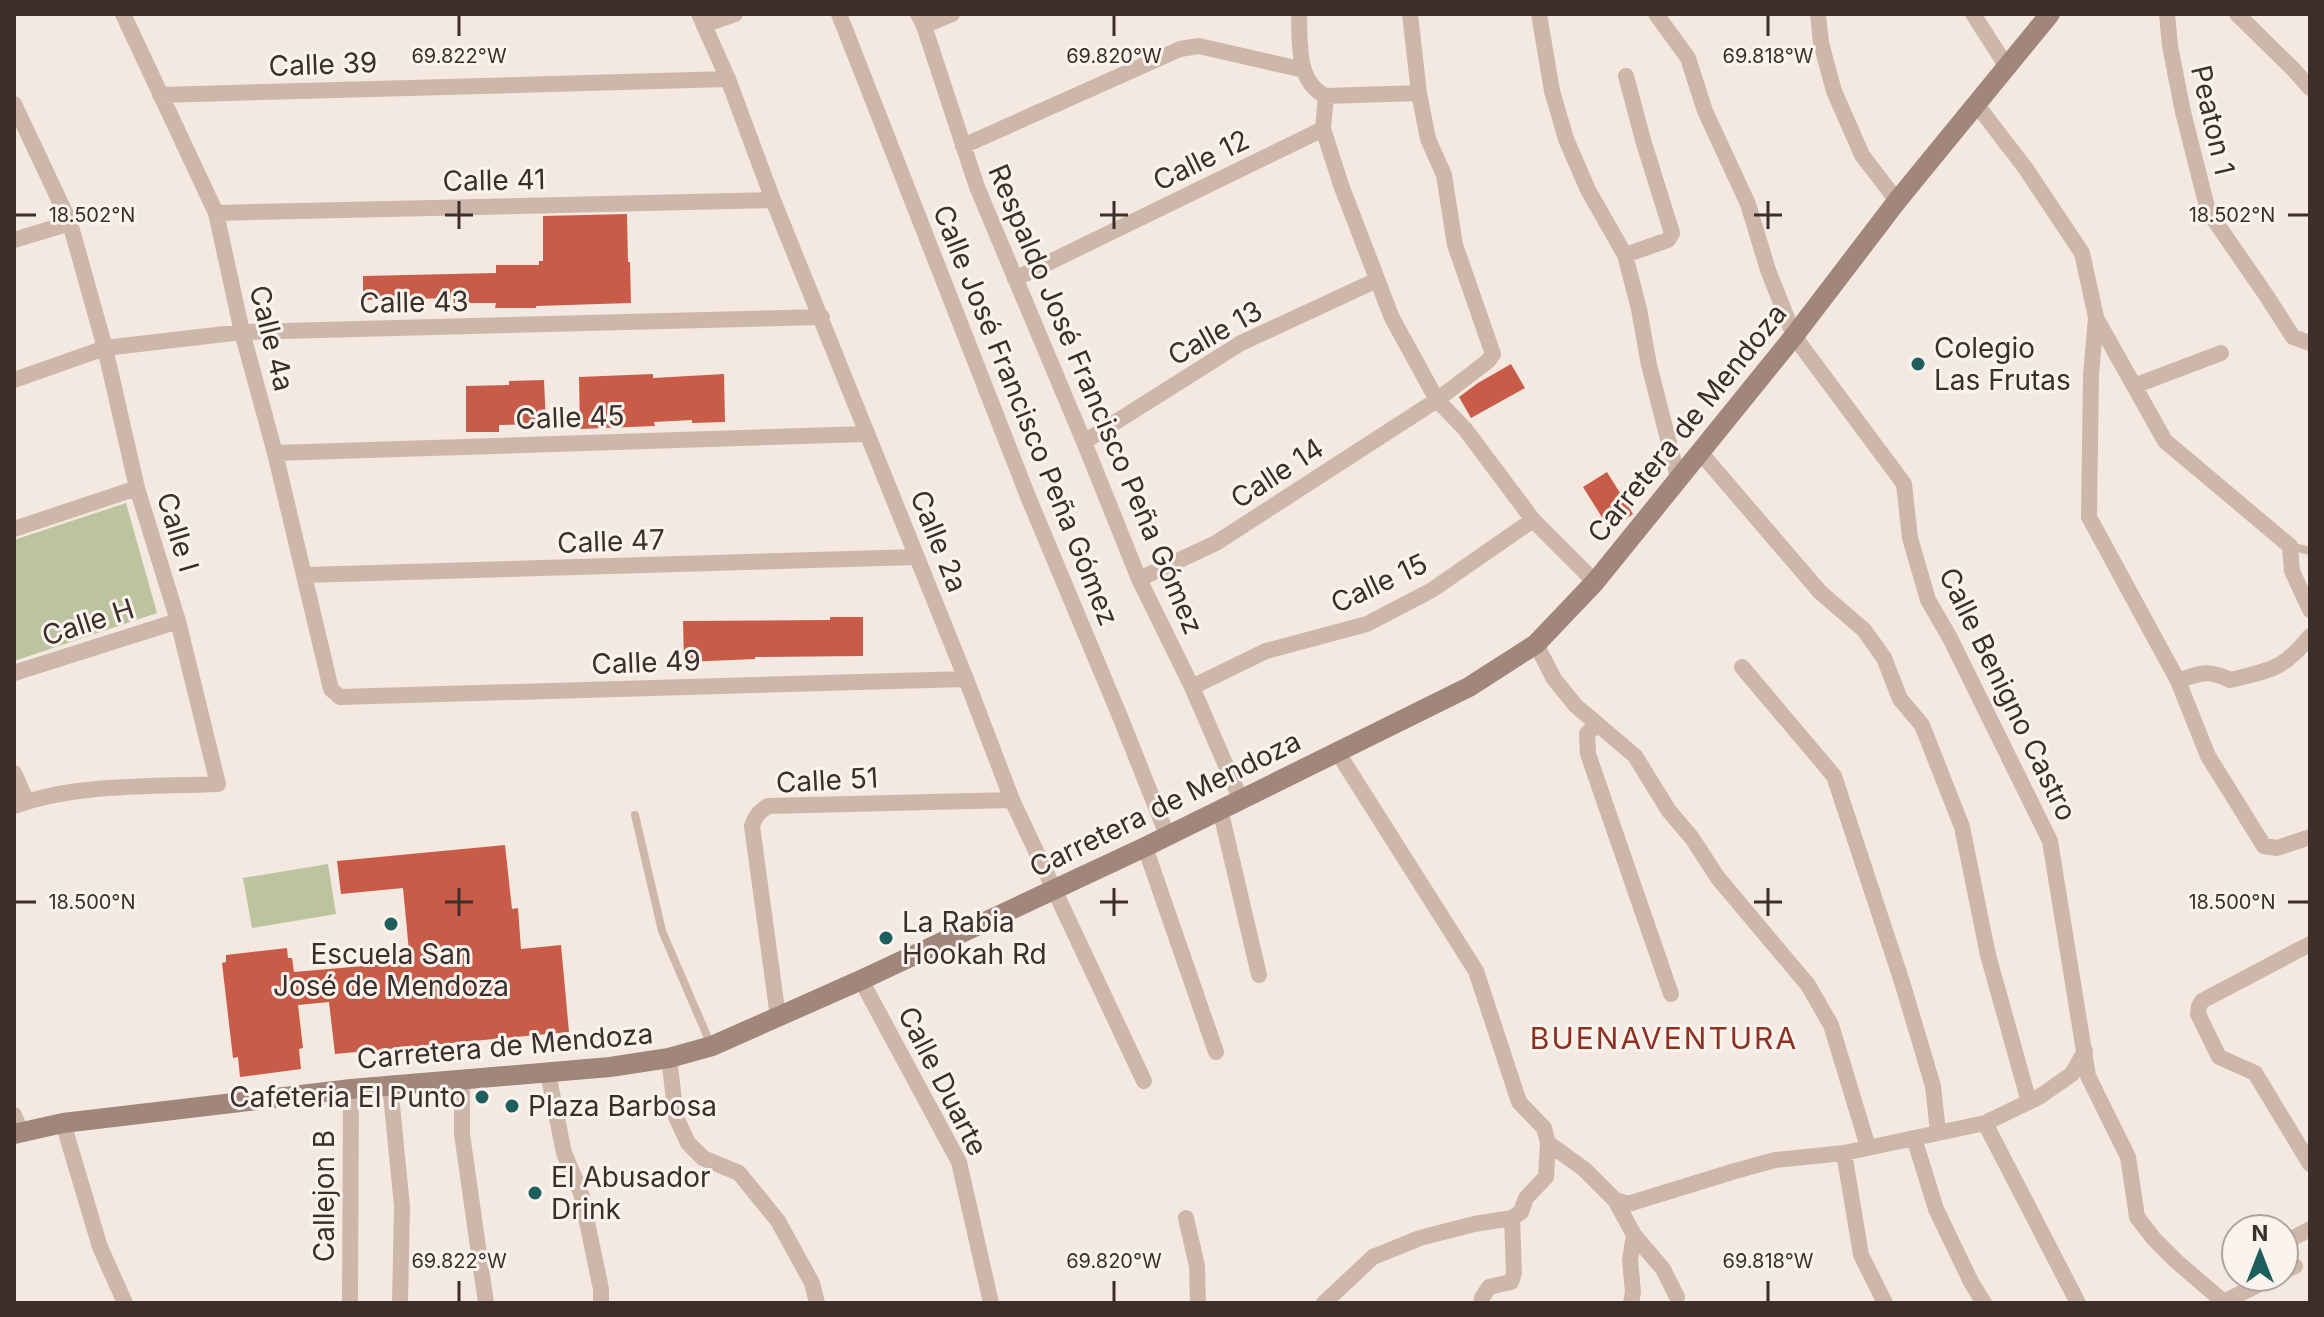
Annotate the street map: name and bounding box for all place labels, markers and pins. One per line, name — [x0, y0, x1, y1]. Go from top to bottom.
place label: Colegio Las Frutas — [1934, 331, 2071, 397]
marker: Colegio Las Frutas — [1909, 355, 1927, 373]
place label: La Rabia Hookah Rd — [902, 905, 1047, 971]
marker: Escuela San José de Mendoza — [382, 915, 400, 933]
marker: La Rabia Hookah Rd — [877, 929, 895, 947]
place label: Escuela San José de Mendoza — [273, 937, 509, 1003]
place label: Cafeteria El Punto — [229, 1080, 466, 1114]
marker: Cafeteria El Punto — [473, 1088, 491, 1106]
place label: Plaza Barbosa — [528, 1089, 717, 1123]
marker: Plaza Barbosa — [503, 1097, 521, 1115]
place label: El Abusador Drink — [551, 1160, 710, 1226]
marker: El Abusador Drink — [526, 1184, 544, 1202]

